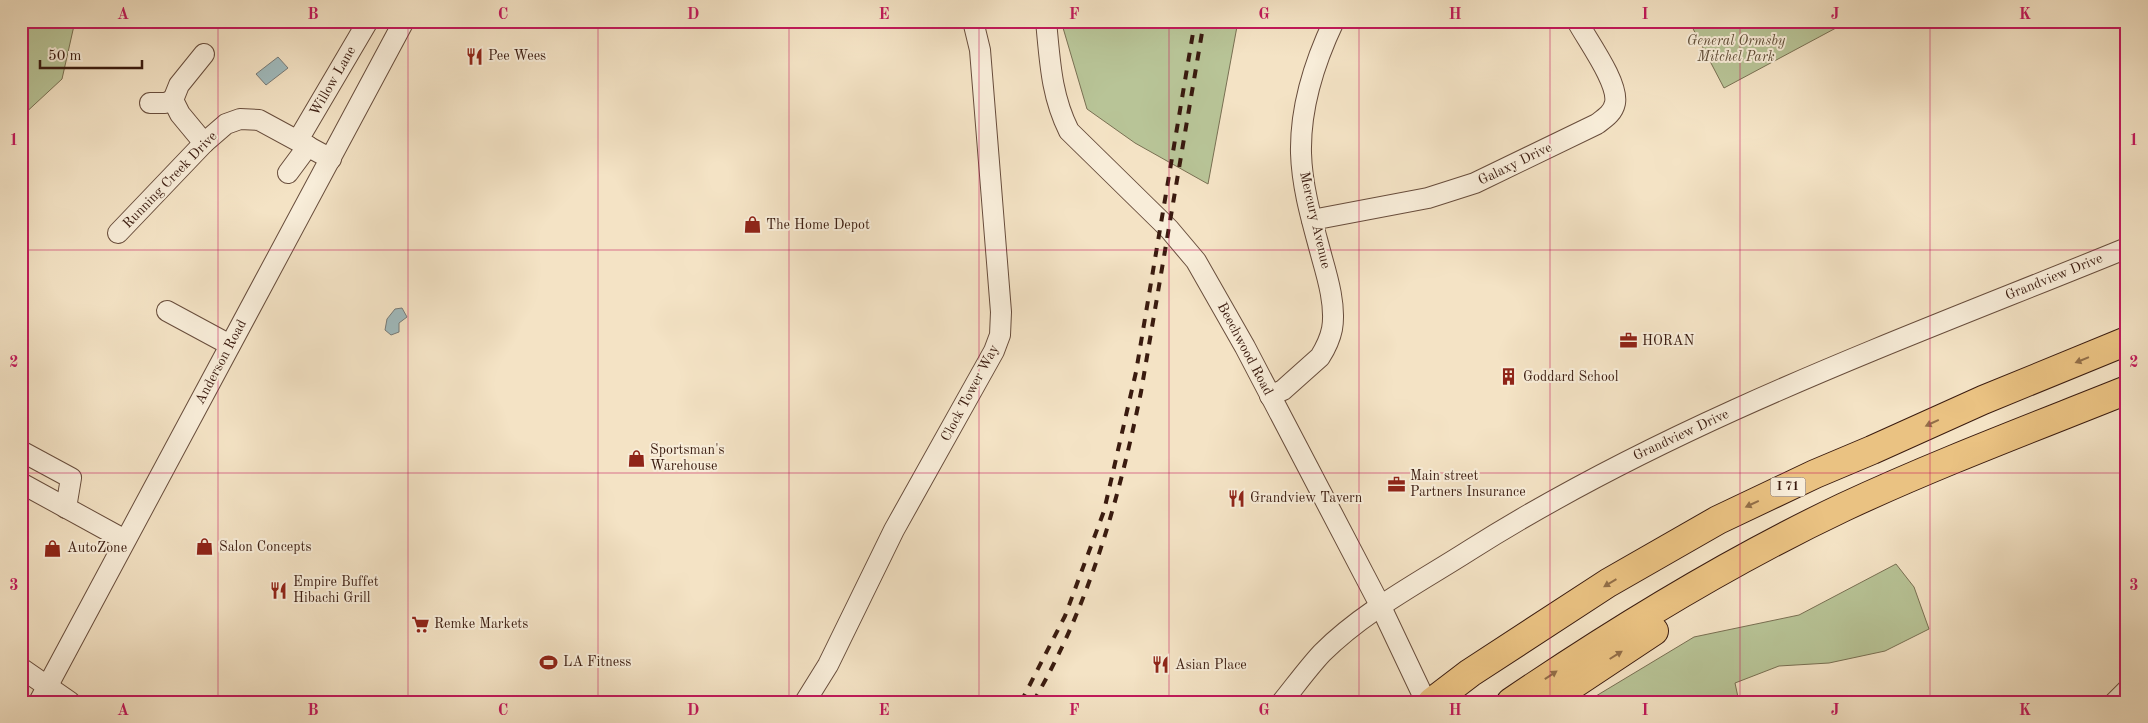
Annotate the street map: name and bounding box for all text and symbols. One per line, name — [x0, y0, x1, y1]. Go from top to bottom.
text: A — [117, 7, 129, 23]
text: B — [307, 7, 319, 23]
text: C — [498, 7, 508, 23]
text: D — [687, 7, 699, 23]
text: E — [878, 7, 890, 23]
text: F — [1069, 7, 1080, 23]
text: G — [1258, 7, 1270, 23]
text: H — [1448, 7, 1462, 23]
text: I — [1641, 7, 1649, 23]
text: J — [1831, 7, 1840, 23]
text: K — [2019, 7, 2031, 23]
park label: General Ormsby Mitchel Park — [1687, 34, 1786, 64]
scale bar — [40, 38, 142, 70]
street label: Willow Lane — [308, 44, 358, 118]
restaurant icon: Pee Wees — [464, 46, 484, 66]
text: 50 m — [48, 49, 82, 64]
place label: Pee Wees — [488, 49, 546, 63]
street label: Running Creek Drive — [120, 129, 220, 231]
text: 1 — [9, 133, 19, 149]
text: 1 — [2129, 133, 2139, 149]
street label: Galaxy Drive — [1476, 140, 1554, 188]
street label: Mercury Avenue — [1297, 170, 1333, 270]
shop icon: The Home Depot — [742, 215, 762, 235]
place label: The Home Depot — [766, 218, 870, 232]
street label: Grandview Drive — [2003, 251, 2105, 303]
street label: Beechwood Road — [1215, 300, 1275, 398]
street label: Anderson Road — [193, 317, 249, 407]
office icon: HORAN — [1618, 331, 1638, 351]
place label: HORAN — [1642, 334, 1695, 348]
street label: Clock Tower Way — [939, 342, 1002, 444]
text: 2 — [9, 355, 19, 371]
text: 2 — [2129, 355, 2139, 371]
one-way arrow — [2074, 356, 2089, 364]
building icon: Goddard School — [1499, 367, 1519, 387]
place label: Goddard School — [1523, 370, 1619, 384]
street label: Grandview Drive — [1631, 407, 1731, 463]
one-way arrow — [1925, 419, 1939, 427]
place label: Sportsman's Warehouse — [650, 443, 725, 473]
shop icon: Sportsman's Warehouse — [626, 448, 646, 468]
place label: Main street Partners Insurance — [1410, 469, 1526, 499]
office icon: Main street Partners Insurance — [1386, 474, 1406, 494]
road number: I 71 — [1770, 478, 1806, 497]
restaurant icon: Grandview Tavern — [1226, 488, 1246, 508]
place label: Grandview Tavern — [1250, 491, 1363, 505]
one-way arrow — [1745, 500, 1759, 508]
shop icon: Salon Concepts — [195, 537, 215, 557]
shop icon: AutoZone — [43, 538, 63, 558]
place label: Salon Concepts — [219, 540, 311, 554]
place label: AutoZone — [67, 541, 127, 555]
place label: Empire Buffet Hibachi Grill — [293, 575, 379, 605]
text: 3 — [9, 578, 19, 594]
one-way arrow — [1603, 578, 1616, 587]
text: 3 — [2129, 578, 2139, 594]
restaurant icon: Empire Buffet Hibachi Grill — [269, 580, 289, 600]
supermarket icon: Remke Markets — [410, 614, 430, 634]
place label: Remke Markets — [434, 617, 528, 631]
one-way arrow — [1609, 650, 1623, 660]
sports icon: LA Fitness — [539, 652, 559, 672]
place label: LA Fitness — [563, 655, 631, 669]
restaurant icon: Asian Place — [1151, 655, 1171, 675]
place label: Asian Place — [1175, 658, 1247, 672]
one-way arrow — [1544, 670, 1558, 679]
text: A — [117, 703, 129, 719]
text: B — [307, 703, 319, 719]
text: C — [498, 703, 508, 719]
text: D — [687, 703, 699, 719]
text: E — [878, 703, 890, 719]
text: F — [1069, 703, 1080, 719]
text: G — [1258, 703, 1270, 719]
text: H — [1448, 703, 1462, 719]
text: I — [1641, 703, 1649, 719]
text: J — [1831, 703, 1840, 719]
text: K — [2019, 703, 2031, 719]

